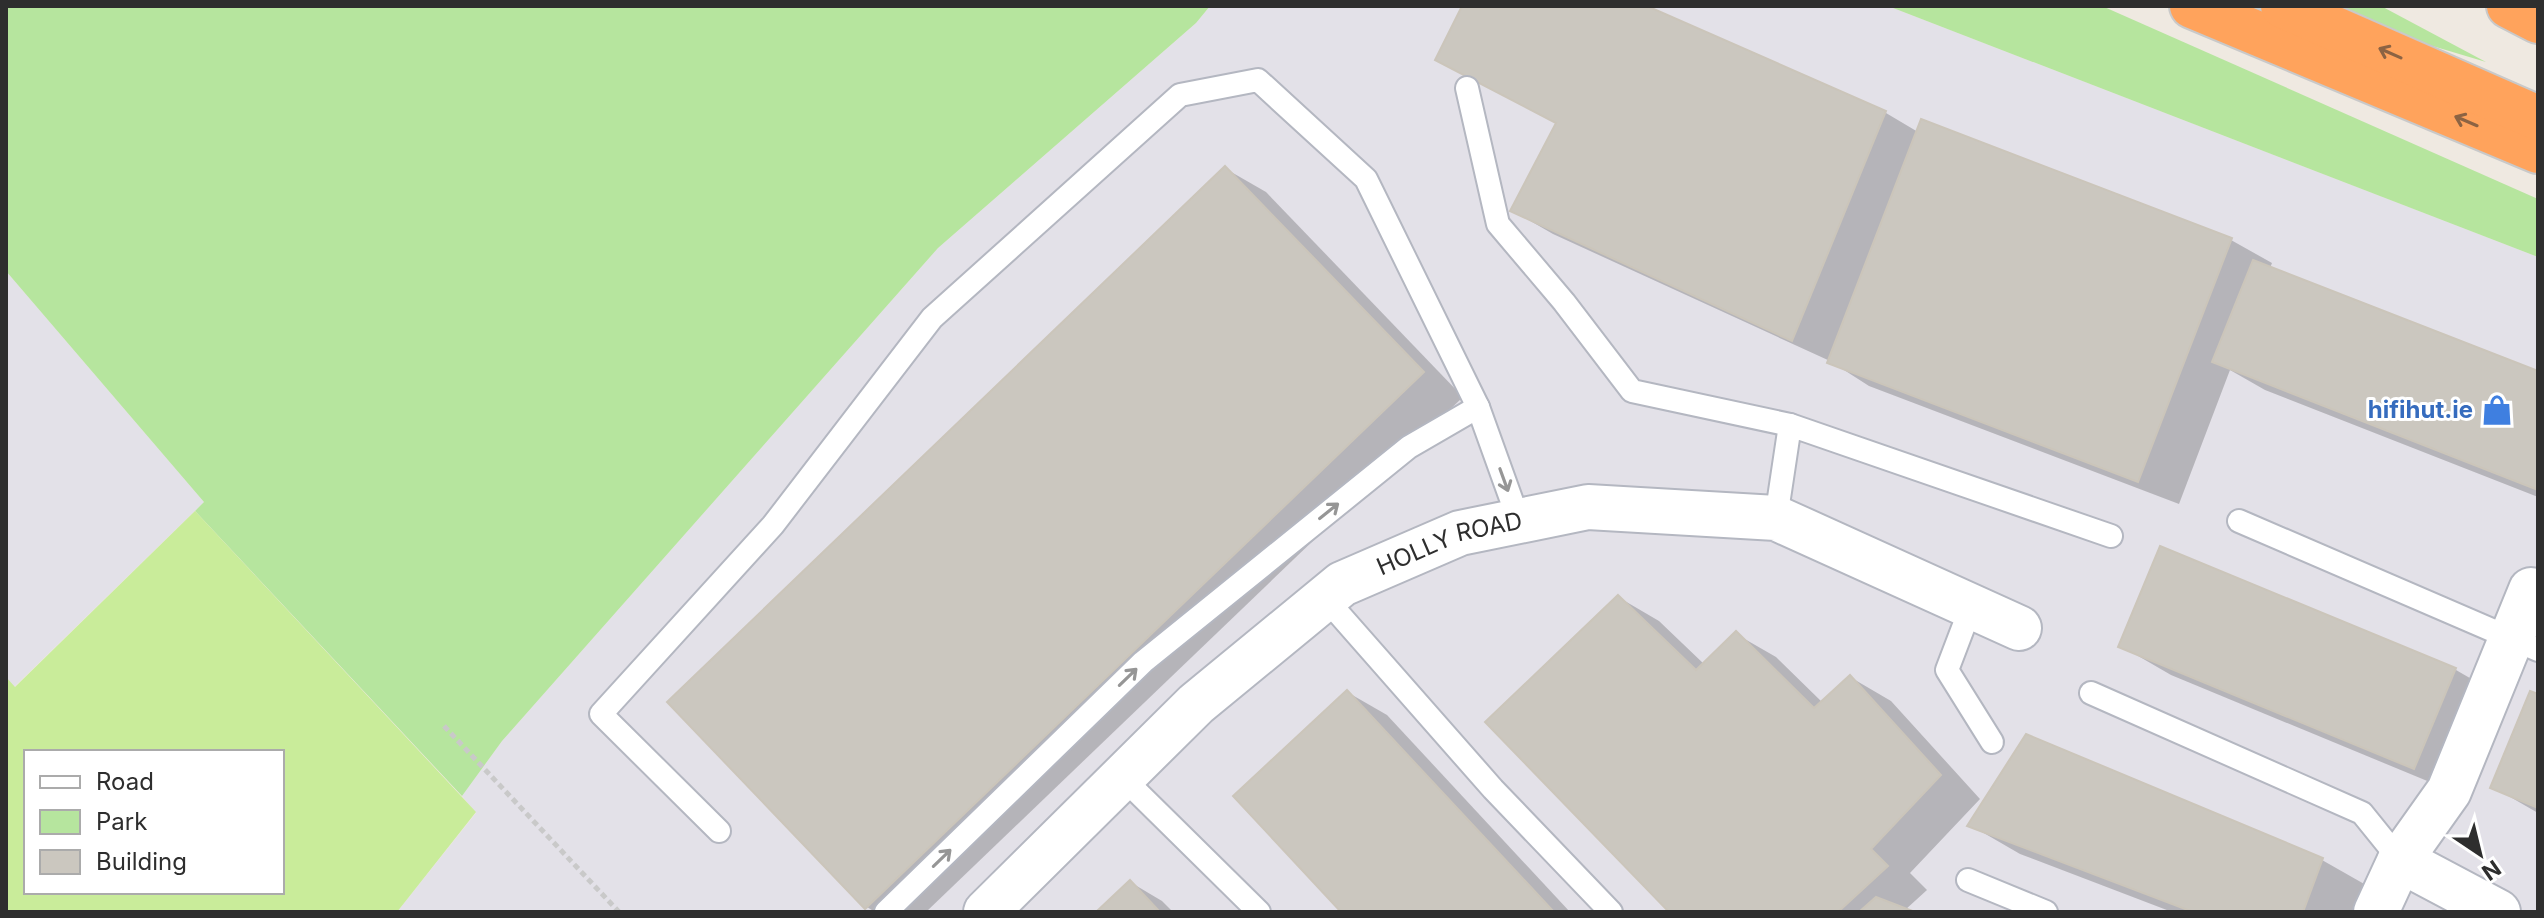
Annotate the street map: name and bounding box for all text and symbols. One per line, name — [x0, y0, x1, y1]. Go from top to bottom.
one-way arrow — [2378, 44, 2402, 59]
one-way arrow — [2454, 113, 2479, 128]
shop icon: hifihut.ie — [2480, 393, 2514, 427]
place label: hifihut.ie — [2368, 395, 2473, 424]
one-way arrow — [1498, 467, 1512, 492]
one-way arrow — [1318, 503, 1339, 520]
street label: HOLLY ROAD — [1372, 506, 1525, 581]
one-way arrow — [1118, 667, 1138, 686]
legend — [24, 750, 284, 894]
text: Road — [96, 767, 154, 796]
text: Park — [96, 807, 147, 836]
north arrow — [2440, 814, 2520, 894]
text: Building — [96, 847, 187, 876]
one-way arrow — [932, 848, 952, 867]
text: N — [2477, 855, 2506, 886]

